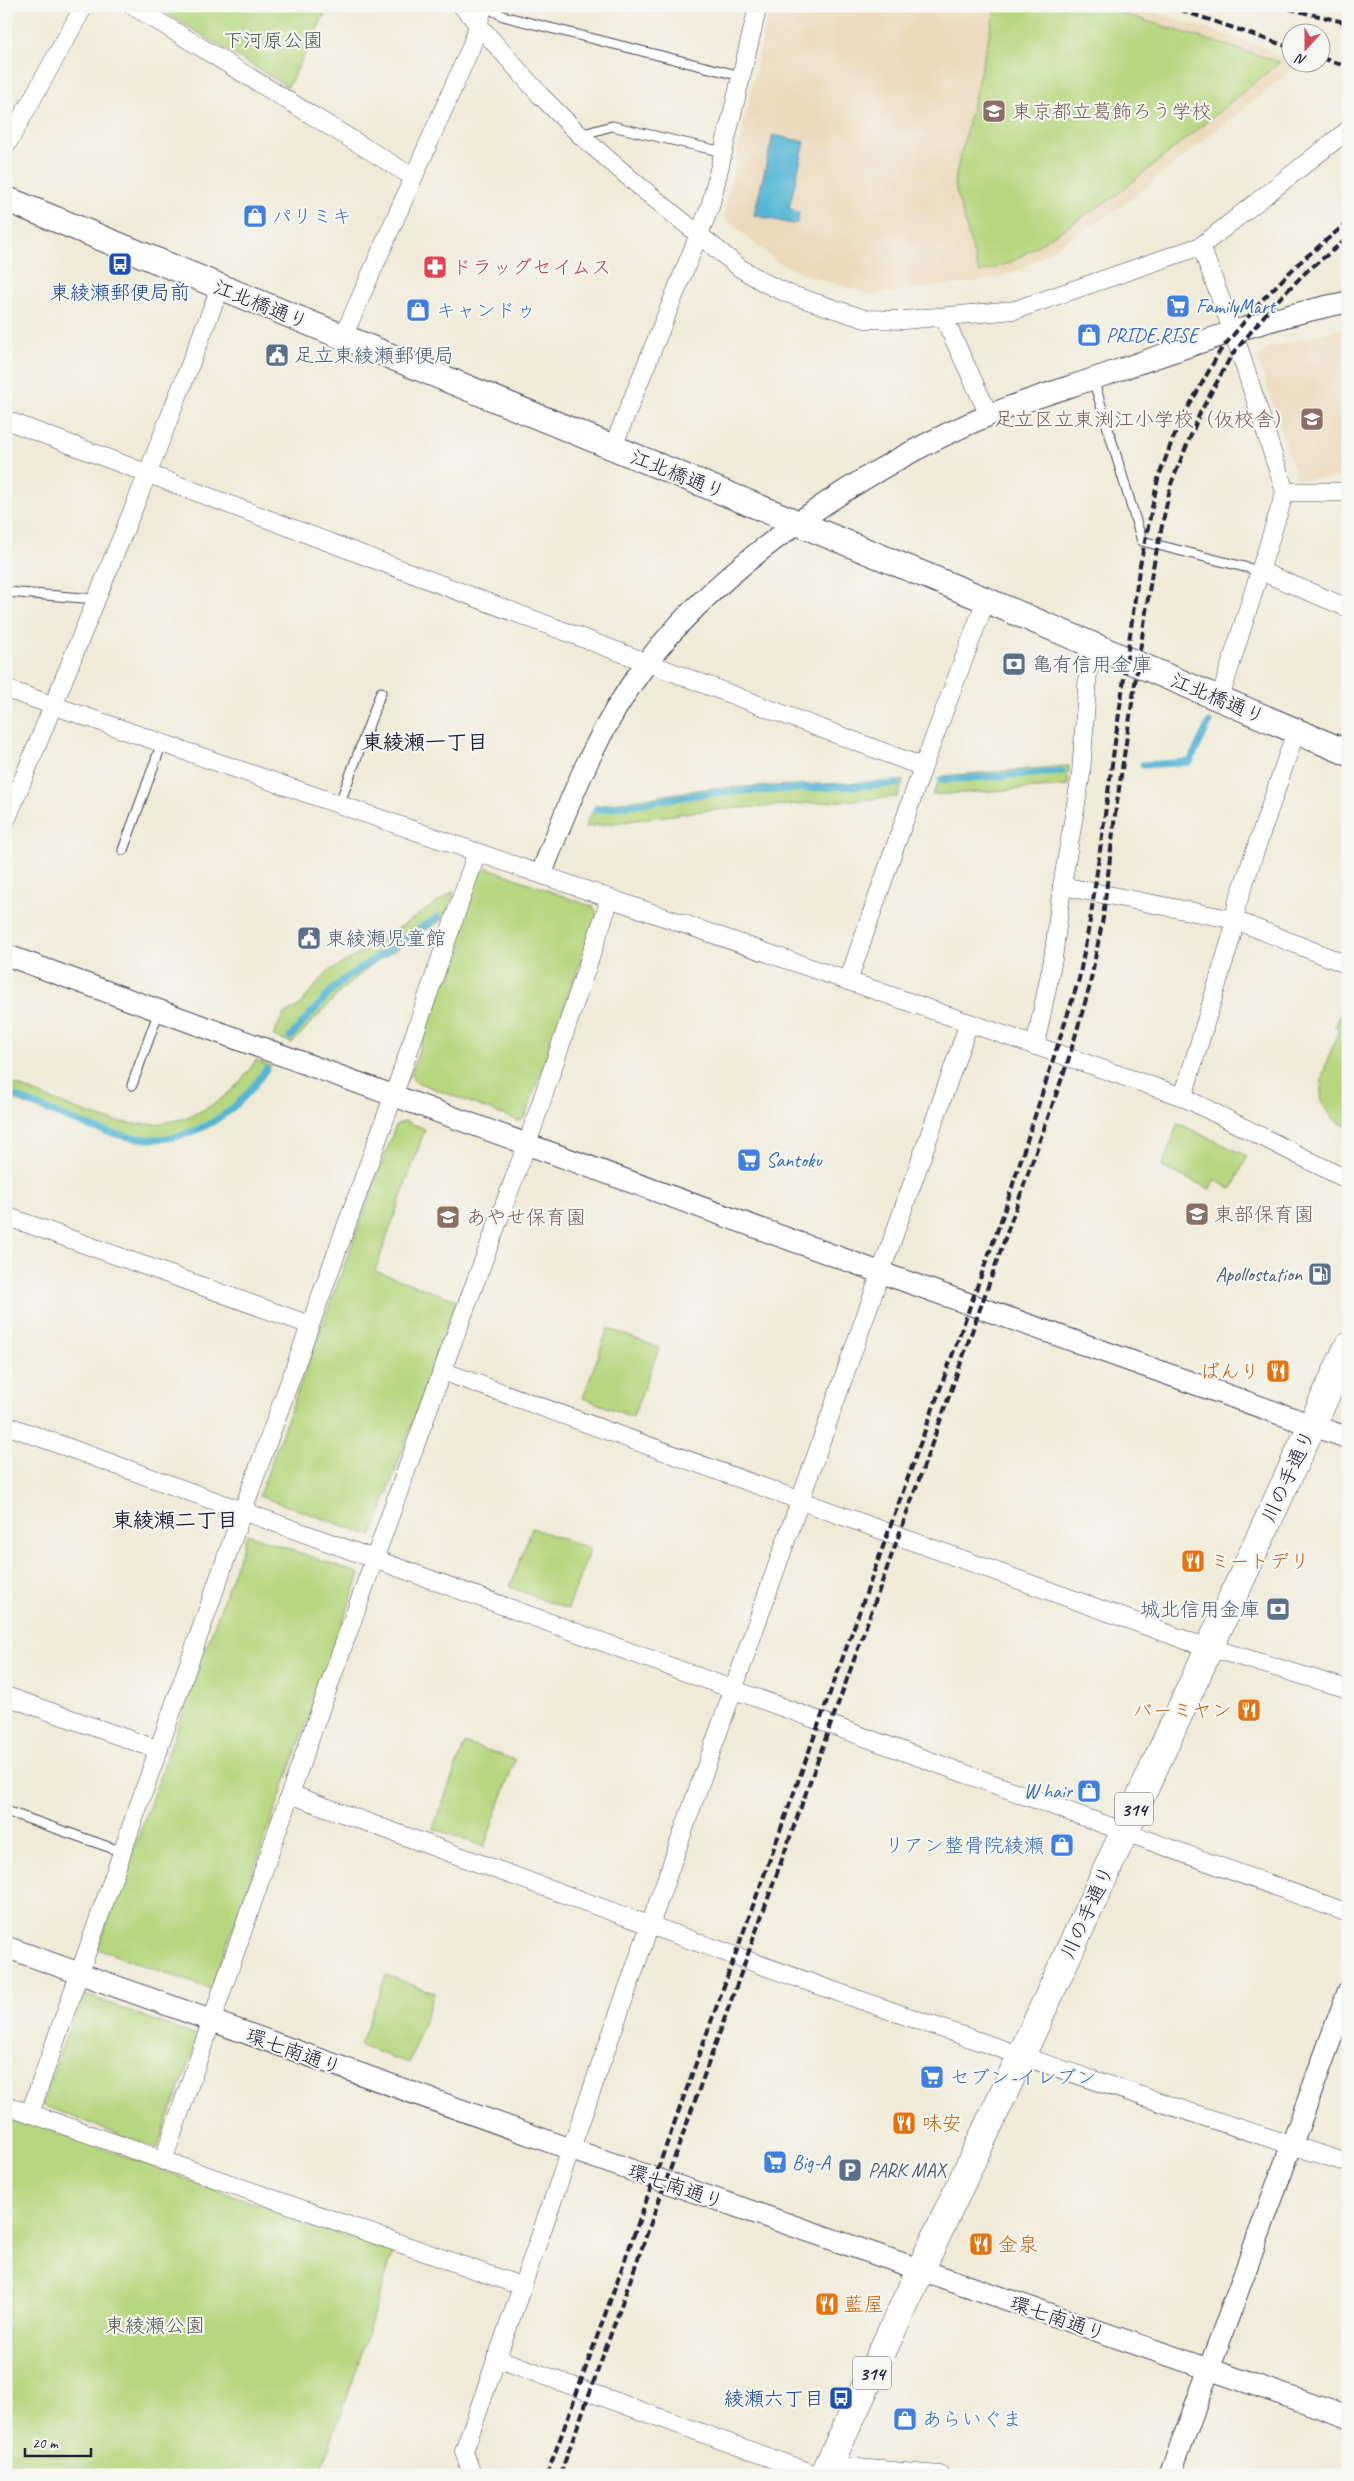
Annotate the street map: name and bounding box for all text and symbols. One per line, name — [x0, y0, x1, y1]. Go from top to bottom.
north arrow — [1282, 22, 1332, 72]
park label: 下河原公園 — [223, 28, 323, 53]
text: N — [1292, 49, 1309, 69]
school or university icon: 東京都立葛飾ろう学校 — [981, 98, 1007, 124]
place label: 東京都立葛飾ろう学校 — [1012, 99, 1212, 124]
shop icon: パリミキ — [242, 203, 268, 229]
place label: パリミキ — [272, 204, 352, 229]
bus stop icon: 東綾瀬郵便局前 — [107, 251, 133, 277]
pharmacy icon: ドラッグセイムス — [422, 254, 448, 280]
place label: ドラッグセイムス — [452, 255, 611, 280]
street label: 江北橋通り — [210, 274, 312, 335]
place label: 東綾瀬郵便局前 — [50, 280, 190, 305]
supermarket icon: FamilyMart — [1165, 293, 1191, 319]
place label: FamilyMart — [1196, 294, 1277, 319]
shop icon: キャンドゥ — [405, 297, 431, 323]
place label: キャンドゥ — [436, 298, 536, 323]
shop icon: PRIDE.RISE — [1076, 322, 1102, 348]
place label: PRIDE.RISE — [1106, 323, 1201, 348]
public building icon: 足立東綾瀬郵便局 — [264, 342, 290, 368]
place label: 足立東綾瀬郵便局 — [294, 343, 454, 368]
school or university icon: 足立区立東渕江小学校（仮校舎） — [1299, 406, 1325, 432]
place label: 足立区立東渕江小学校（仮校舎） — [994, 407, 1294, 432]
street label: 江北橋通り — [627, 444, 729, 505]
bank icon: 亀有信用金庫 — [1001, 651, 1027, 677]
place label: 亀有信用金庫 — [1032, 652, 1152, 677]
street label: 江北橋通り — [1167, 667, 1269, 730]
district label: 東綾瀬一丁目 — [362, 729, 488, 755]
public building icon: 東綾瀬児童館 — [296, 925, 322, 951]
place label: 東綾瀬児童館 — [326, 926, 446, 951]
supermarket icon: Santoku — [736, 1147, 762, 1173]
place label: Santoku — [766, 1148, 823, 1173]
school or university icon: 東部保育園 — [1184, 1201, 1210, 1227]
place label: 東部保育園 — [1214, 1202, 1314, 1227]
school or university icon: あやせ保育園 — [435, 1204, 461, 1230]
place label: あやせ保育園 — [466, 1205, 586, 1230]
fuel station icon: Apollostation — [1307, 1261, 1333, 1287]
place label: Apollostation — [1215, 1262, 1303, 1287]
restaurant icon: ばんり — [1265, 1358, 1291, 1384]
place label: ばんり — [1200, 1359, 1260, 1384]
street label: 川の手通り — [1256, 1426, 1321, 1527]
district label: 東綾瀬二丁目 — [112, 1507, 238, 1533]
restaurant icon: ミートデリ — [1180, 1548, 1206, 1574]
place label: ミートデリ — [1210, 1549, 1310, 1574]
bank icon: 城北信用金庫 — [1265, 1596, 1291, 1622]
place label: 城北信用金庫 — [1140, 1597, 1260, 1622]
restaurant icon: バーミヤン — [1236, 1697, 1262, 1723]
place label: バーミヤン — [1132, 1698, 1232, 1723]
shop icon: W hair — [1076, 1778, 1102, 1804]
place label: W hair — [1024, 1779, 1074, 1804]
road number: 314 — [1115, 1792, 1153, 1826]
shop icon: リアン整骨院綾瀬 — [1049, 1832, 1075, 1858]
place label: リアン整骨院綾瀬 — [884, 1833, 1044, 1858]
street label: 川の手通り — [1055, 1862, 1120, 1963]
street label: 環七南通り — [243, 2023, 345, 2080]
supermarket icon: セブン-イレブン — [919, 2064, 945, 2090]
place label: セブン-イレブン — [950, 2065, 1097, 2090]
restaurant icon: 味安 — [891, 2110, 917, 2136]
place label: 味安 — [922, 2111, 962, 2136]
supermarket icon: Big-A — [762, 2149, 788, 2175]
place label: Big-A — [792, 2150, 831, 2175]
parking icon: PARK MAX — [837, 2157, 863, 2183]
street label: 環七南通り — [624, 2158, 727, 2215]
place label: PARK MAX — [868, 2158, 947, 2183]
restaurant icon: 金泉 — [968, 2231, 994, 2257]
place label: 金泉 — [998, 2232, 1038, 2257]
street label: 環七南通り — [1006, 2290, 1109, 2347]
restaurant icon: 藍屋 — [814, 2291, 840, 2317]
place label: 藍屋 — [844, 2292, 884, 2317]
park label: 東綾瀬公園 — [105, 2313, 205, 2338]
road number: 314 — [853, 2356, 891, 2390]
bus stop icon: 綾瀬六丁目 — [828, 2385, 854, 2411]
place label: 綾瀬六丁目 — [724, 2386, 824, 2411]
shop icon: あらいぐま — [892, 2406, 918, 2432]
place label: あらいぐま — [922, 2407, 1022, 2432]
scale bar — [25, 2426, 91, 2458]
text: 20 m — [32, 2434, 59, 2453]

